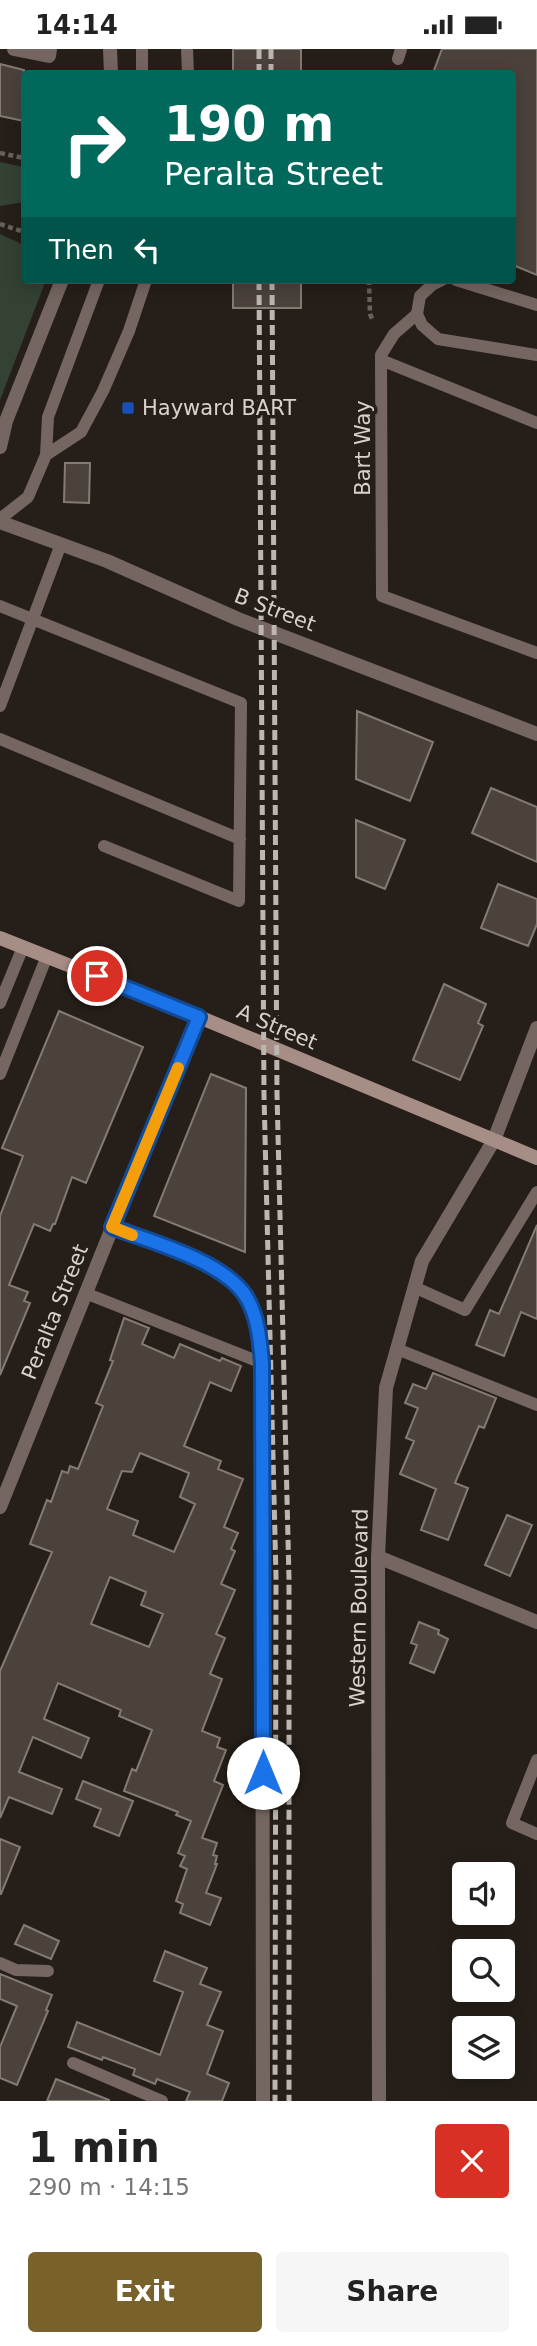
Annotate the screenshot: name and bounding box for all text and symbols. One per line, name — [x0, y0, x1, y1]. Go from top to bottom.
text: 14:14 — [35, 10, 118, 40]
text: 190 m — [164, 96, 334, 153]
icon: right — [49, 98, 140, 189]
text: Peralta Street — [164, 155, 383, 193]
icon: left — [128, 231, 166, 269]
text: Then — [49, 235, 114, 265]
place label: Hayward BART — [142, 396, 296, 420]
marker: Hayward BART — [120, 400, 136, 416]
street label: Bart Way — [351, 400, 375, 496]
street label: B Street — [231, 584, 319, 636]
pin — [67, 946, 127, 1006]
icon: arrive — [78, 957, 116, 995]
street label: A Street — [233, 999, 321, 1055]
street label: Peralta Street — [17, 1241, 93, 1383]
street label: Western Boulevard — [345, 1508, 373, 1708]
position arrow — [226, 1736, 300, 1810]
map controls — [452, 1862, 515, 2079]
button: sound — [452, 1862, 515, 1925]
button: search — [452, 1939, 515, 2002]
button: layers — [452, 2016, 515, 2079]
text: 1 min — [28, 2123, 160, 2172]
button: close — [435, 2124, 509, 2198]
text: 290 m · 14:15 — [28, 2174, 190, 2200]
button: Exit — [28, 2252, 262, 2332]
button: Share — [276, 2252, 509, 2332]

